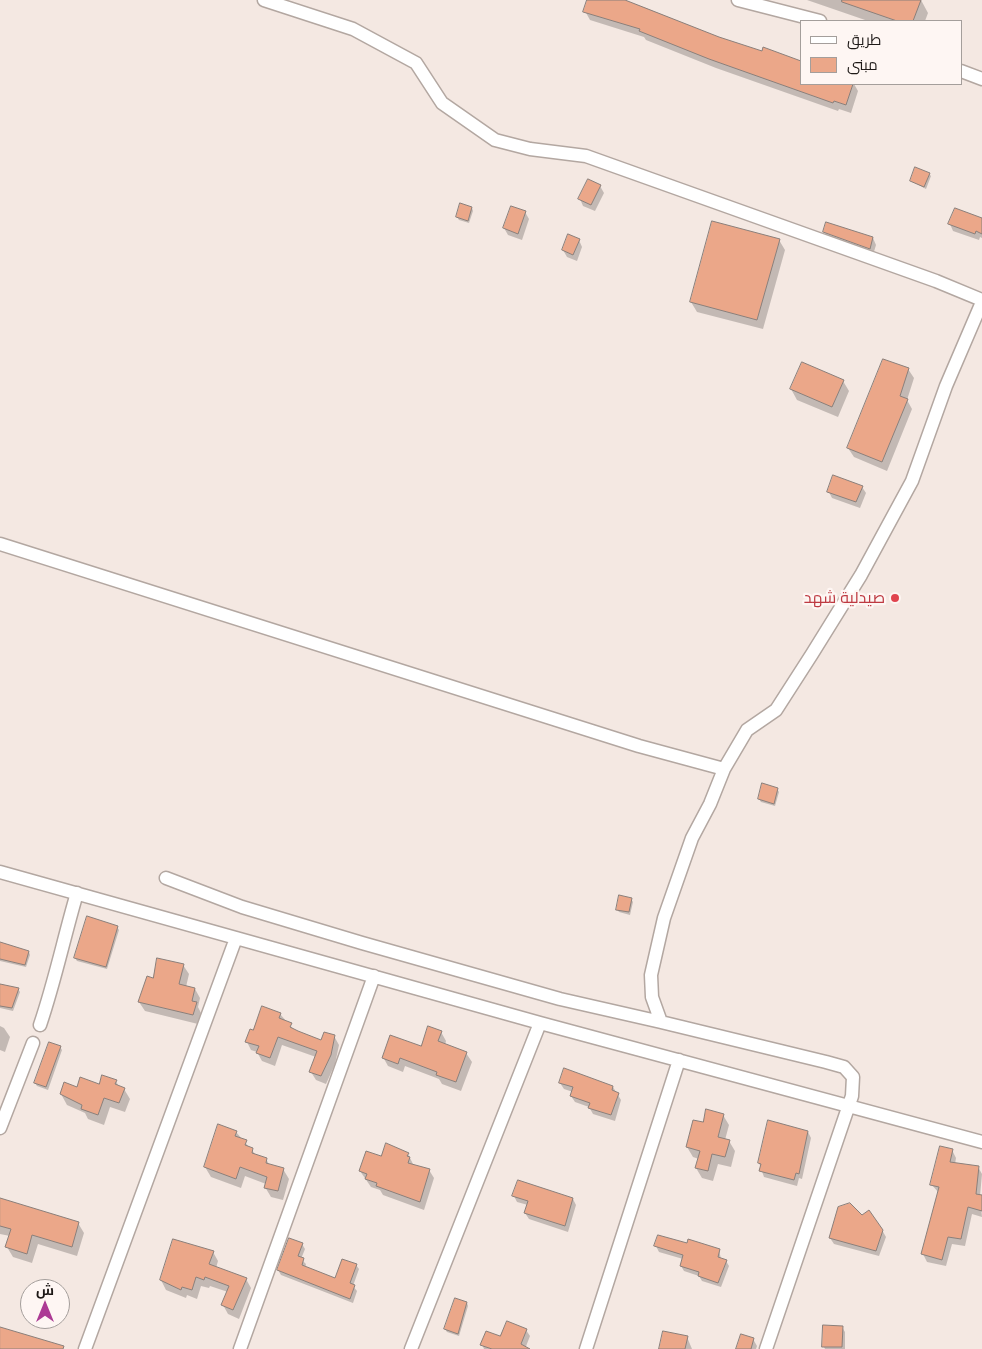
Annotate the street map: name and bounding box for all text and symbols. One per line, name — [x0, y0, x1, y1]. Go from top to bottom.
legend — [800, 20, 962, 85]
text: طريق — [847, 31, 881, 49]
text: مبنى — [847, 56, 878, 74]
place label: صيدلية شهد — [804, 588, 885, 608]
marker: صيدلية شهد — [889, 592, 901, 604]
north arrow — [20, 1279, 70, 1329]
text: ش — [36, 1282, 54, 1298]

